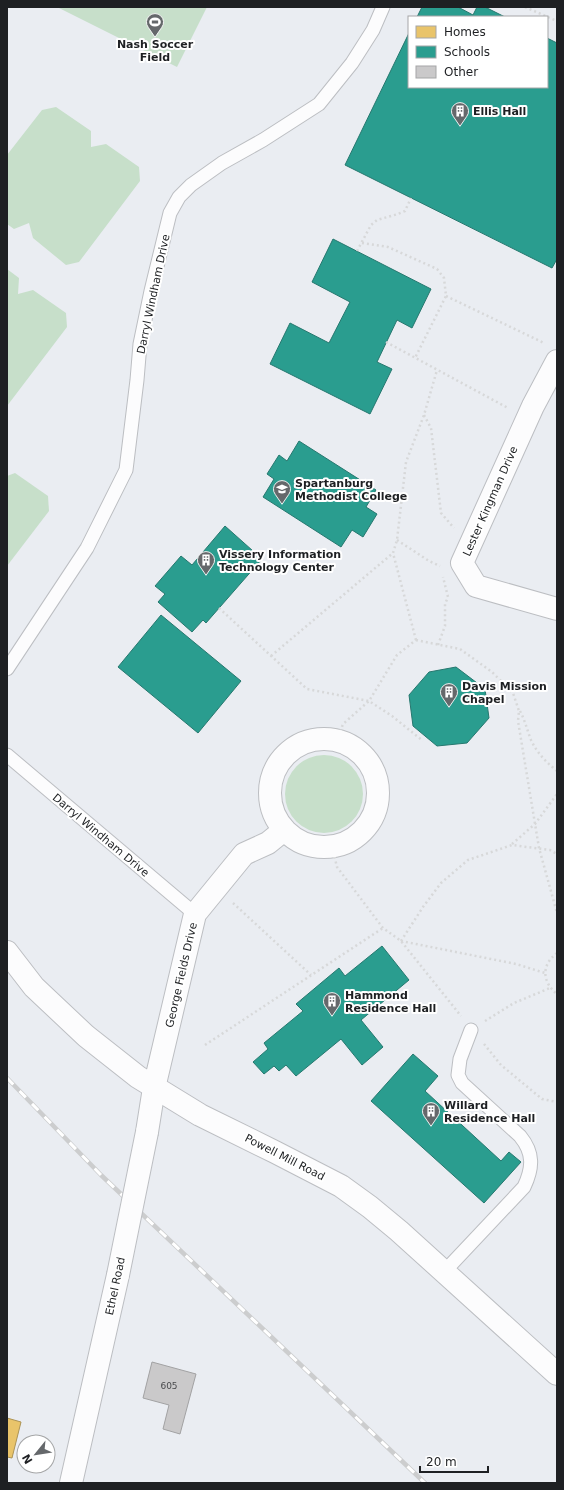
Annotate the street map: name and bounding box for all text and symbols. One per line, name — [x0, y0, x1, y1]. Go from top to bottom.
sports icon: Nash Soccer Field — [145, 12, 165, 37]
legend — [408, 16, 548, 88]
text: Homes — [444, 25, 486, 39]
place label: Nash Soccer Field — [117, 38, 194, 64]
text: Schools — [444, 45, 490, 59]
text: Other — [444, 65, 478, 79]
building icon: Ellis Hall — [450, 101, 470, 126]
place label: Ellis Hall — [473, 105, 526, 118]
street label: Darryl Windham Drive — [134, 233, 173, 355]
street label: Lester Kingman Drive — [460, 444, 521, 558]
place label: Spartanburg Methodist College — [295, 477, 407, 503]
school or university icon: Spartanburg Methodist College — [272, 479, 292, 504]
place label: Vissery Information Technology Center — [219, 548, 341, 574]
building icon: Vissery Information Technology Center — [196, 550, 216, 575]
place label: Davis Mission Chapel — [462, 680, 547, 706]
building icon: Davis Mission Chapel — [439, 682, 459, 707]
street label: Darryl Windham Drive — [50, 791, 152, 880]
street label: George Fields Drive — [163, 921, 200, 1029]
place label: Hammond Residence Hall — [345, 989, 436, 1015]
building icon: Hammond Residence Hall — [322, 991, 342, 1016]
place label: Willard Residence Hall — [444, 1099, 535, 1125]
building icon: Willard Residence Hall — [421, 1101, 441, 1126]
street label: Powell Mill Road — [243, 1132, 327, 1183]
street label: Ethel Road — [103, 1256, 128, 1316]
house number: 605 — [160, 1381, 178, 1391]
north arrow — [16, 1434, 56, 1474]
scale bar — [420, 1448, 488, 1474]
text: N — [20, 1452, 36, 1466]
text: 20 m — [426, 1455, 457, 1469]

